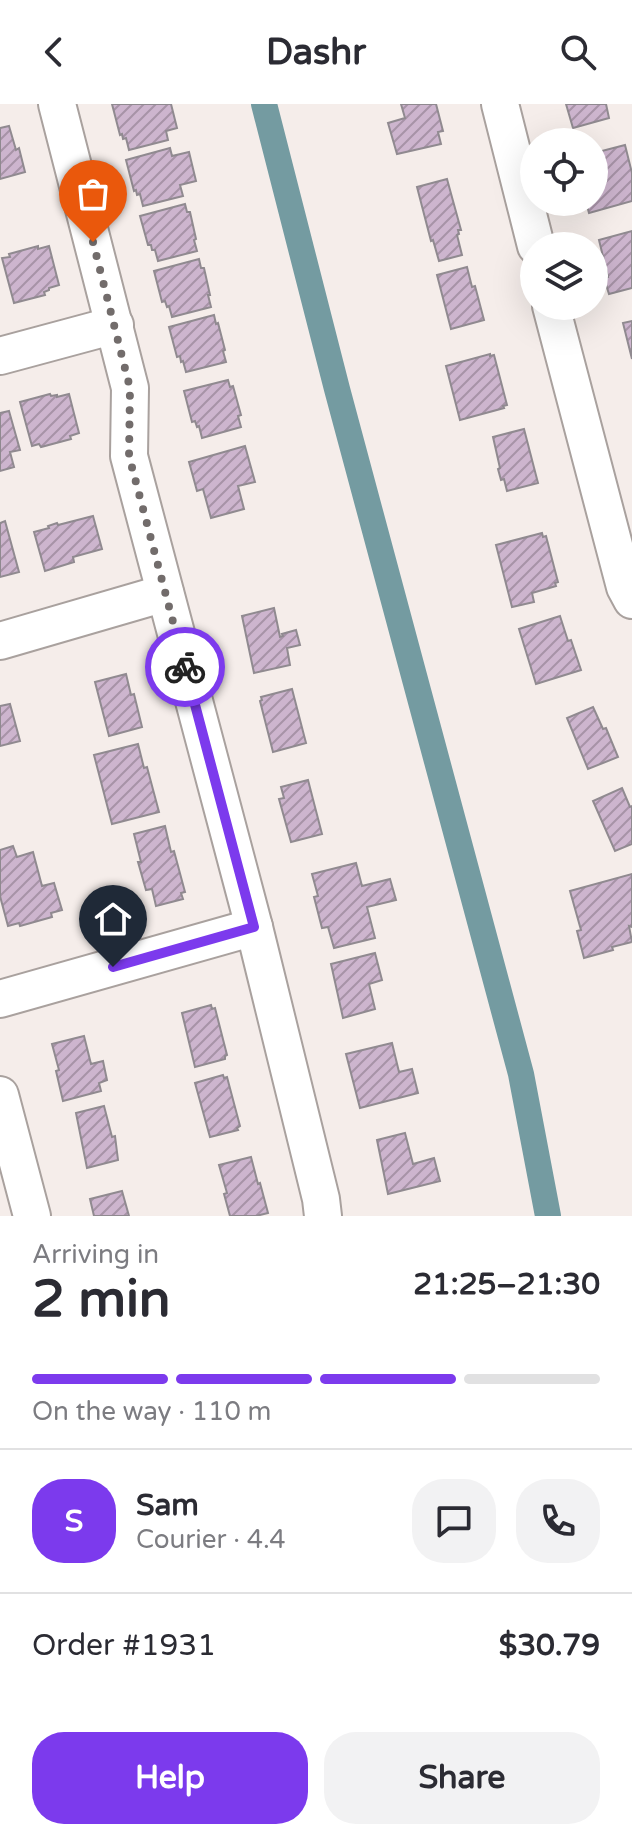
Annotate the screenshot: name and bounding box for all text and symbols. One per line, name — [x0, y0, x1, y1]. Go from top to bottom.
icon: back — [32, 30, 76, 74]
icon: search — [556, 30, 600, 74]
text: Dashr — [266, 31, 366, 74]
map controls — [520, 128, 608, 320]
button: locate — [520, 128, 608, 216]
pin — [59, 160, 127, 242]
icon: bag — [71, 172, 115, 216]
button: layers — [520, 232, 608, 320]
courier — [145, 627, 225, 707]
icon: bike — [163, 645, 207, 689]
pin — [79, 885, 147, 967]
icon: home — [91, 897, 135, 941]
text: Arriving in — [32, 1239, 159, 1270]
text: 21:25–21:30 — [413, 1266, 600, 1303]
text: 2 min — [32, 1268, 171, 1331]
text: On the way · 110 m — [32, 1396, 271, 1427]
button: chat — [412, 1479, 496, 1563]
button: phone — [516, 1479, 600, 1563]
text: Sam — [136, 1487, 199, 1524]
text: S — [65, 1503, 83, 1540]
text: Courier · 4.4 — [136, 1524, 286, 1555]
text: Order #1931 — [32, 1627, 216, 1664]
text: $30.79 — [499, 1627, 600, 1664]
button: Help — [32, 1732, 308, 1824]
button: Share — [324, 1732, 600, 1824]

